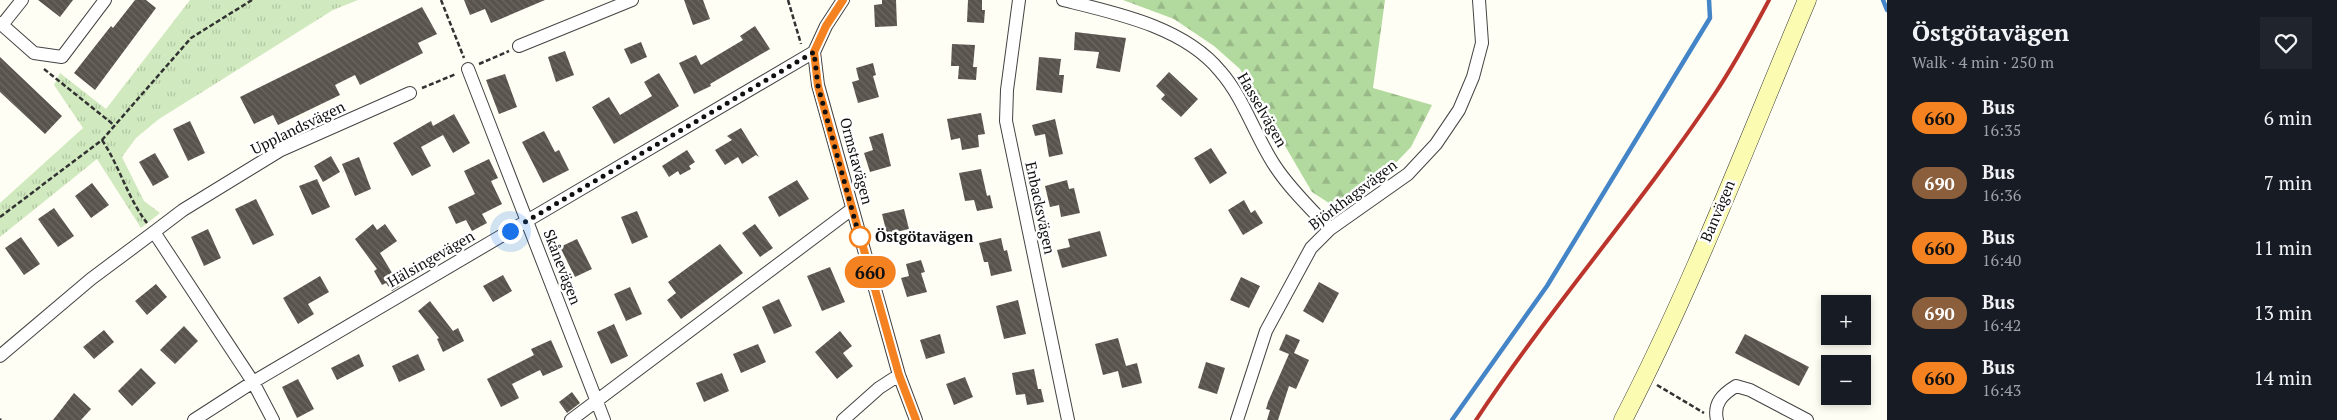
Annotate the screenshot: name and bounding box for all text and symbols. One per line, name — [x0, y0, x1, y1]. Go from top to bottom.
text: Östgötavägen — [1912, 16, 2069, 48]
button: heart — [2260, 17, 2312, 69]
text: Walk · 4 min · 250 m — [1912, 51, 2054, 73]
street label: Hasselvägen — [1233, 69, 1292, 151]
text: Bus — [1982, 94, 2015, 119]
street label: Upplandsvägen — [247, 96, 348, 159]
text: 6 min — [2264, 105, 2312, 130]
text: 660 — [1924, 106, 1955, 130]
street label: Ormstavägen — [836, 115, 878, 206]
text: 16:35 — [1982, 119, 2021, 141]
street label: Björkhagsvägen — [1304, 154, 1401, 234]
text: Bus — [1982, 159, 2015, 184]
street label: Enbacksvägen — [1021, 160, 1061, 256]
text: 7 min — [2264, 170, 2312, 195]
text: 690 — [1924, 171, 1955, 195]
street label: Banvägen — [1695, 177, 1739, 245]
text: 16:36 — [1982, 184, 2021, 206]
your location — [498, 219, 523, 244]
text: Bus — [1982, 224, 2015, 249]
street label: Hälsingevägen — [383, 225, 478, 291]
street label: Skånevägen — [539, 226, 586, 307]
marker: Östgötavägen — [849, 226, 871, 248]
place label: Östgötavägen — [875, 226, 974, 246]
text: 11 min — [2254, 235, 2312, 260]
text: 660 — [1924, 236, 1955, 260]
text: 16:40 — [1982, 249, 2021, 271]
line badge: 660 — [841, 256, 899, 288]
text: 660 — [855, 260, 885, 284]
text: Bus — [1982, 289, 2015, 314]
map controls — [1821, 295, 1871, 405]
button: + — [1821, 295, 1871, 345]
text: 13 min — [2254, 300, 2312, 325]
text: 690 — [1924, 301, 1955, 325]
text: 16:42 — [1982, 314, 2021, 336]
text: Bus — [1982, 354, 2015, 379]
button: − — [1821, 355, 1871, 405]
text: 14 min — [2254, 365, 2312, 390]
text: 660 — [1924, 366, 1955, 390]
text: 16:43 — [1982, 379, 2021, 401]

